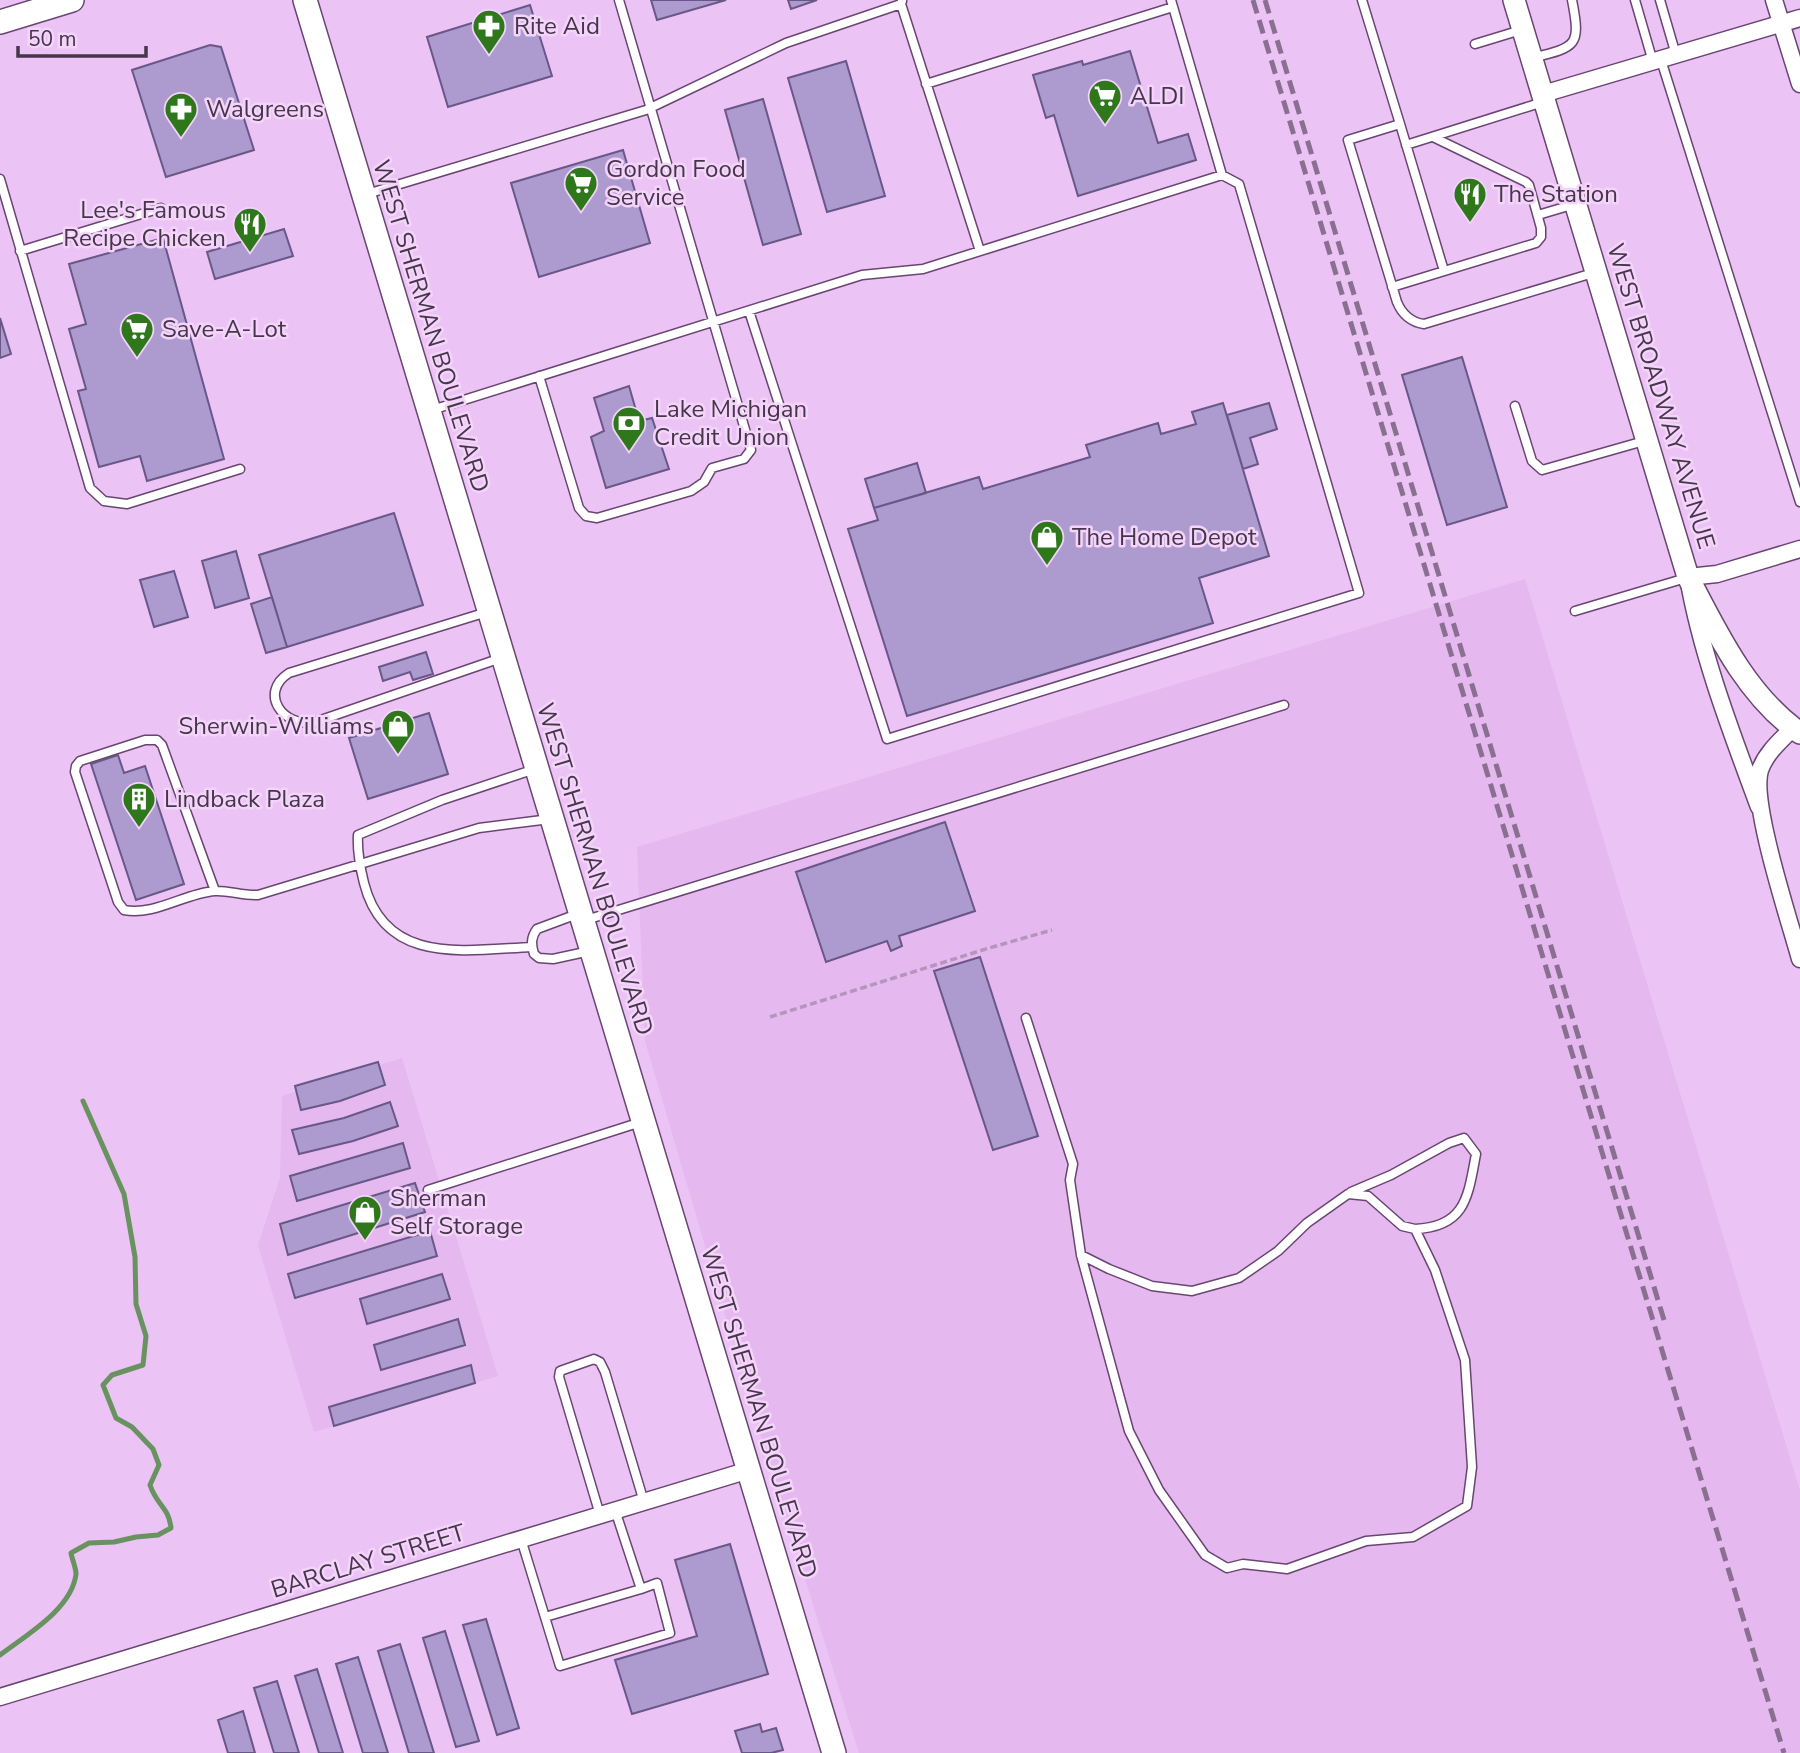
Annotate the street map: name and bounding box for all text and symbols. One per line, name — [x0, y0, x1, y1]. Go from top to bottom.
pharmacy icon: Rite Aid — [470, 7, 508, 56]
place label: Rite Aid — [514, 10, 600, 42]
scale bar — [18, 14, 145, 58]
text: 50 m — [28, 25, 77, 53]
supermarket icon: ALDI — [1086, 77, 1124, 126]
place label: ALDI — [1130, 80, 1184, 112]
pharmacy icon: Walgreens — [162, 90, 200, 139]
place label: Walgreens — [206, 93, 324, 125]
place label: Gordon Food Service — [606, 153, 746, 213]
street label: WEST SHERMAN BOULEVARD — [365, 156, 497, 496]
supermarket icon: Gordon Food Service — [562, 164, 600, 213]
restaurant icon: The Station — [1451, 175, 1489, 224]
place label: The Station — [1494, 178, 1618, 210]
place label: Lee's Famous Recipe Chicken — [63, 194, 226, 254]
restaurant icon: Lee's Famous Recipe Chicken — [231, 205, 269, 254]
street label: WEST BROADWAY AVENUE — [1599, 239, 1723, 553]
supermarket icon: Save-A-Lot — [118, 310, 156, 359]
place label: Save-A-Lot — [162, 313, 287, 345]
place label: Lake Michigan Credit Union — [654, 393, 807, 453]
bank icon: Lake Michigan Credit Union — [610, 404, 648, 453]
shop icon: The Home Depot — [1028, 518, 1066, 567]
place label: The Home Depot — [1072, 521, 1257, 553]
street label: WEST SHERMAN BOULEVARD — [529, 699, 661, 1039]
shop icon: Sherwin-Williams — [379, 707, 417, 756]
place label: Sherwin-Williams — [179, 710, 374, 742]
building icon: Lindback Plaza — [120, 780, 158, 829]
place label: Lindback Plaza — [164, 783, 325, 815]
place label: Sherman Self Storage — [390, 1182, 523, 1242]
shop icon: Sherman Self Storage — [346, 1193, 384, 1242]
street label: WEST SHERMAN BOULEVARD — [693, 1242, 825, 1582]
street label: BARCLAY STREET — [267, 1516, 470, 1606]

